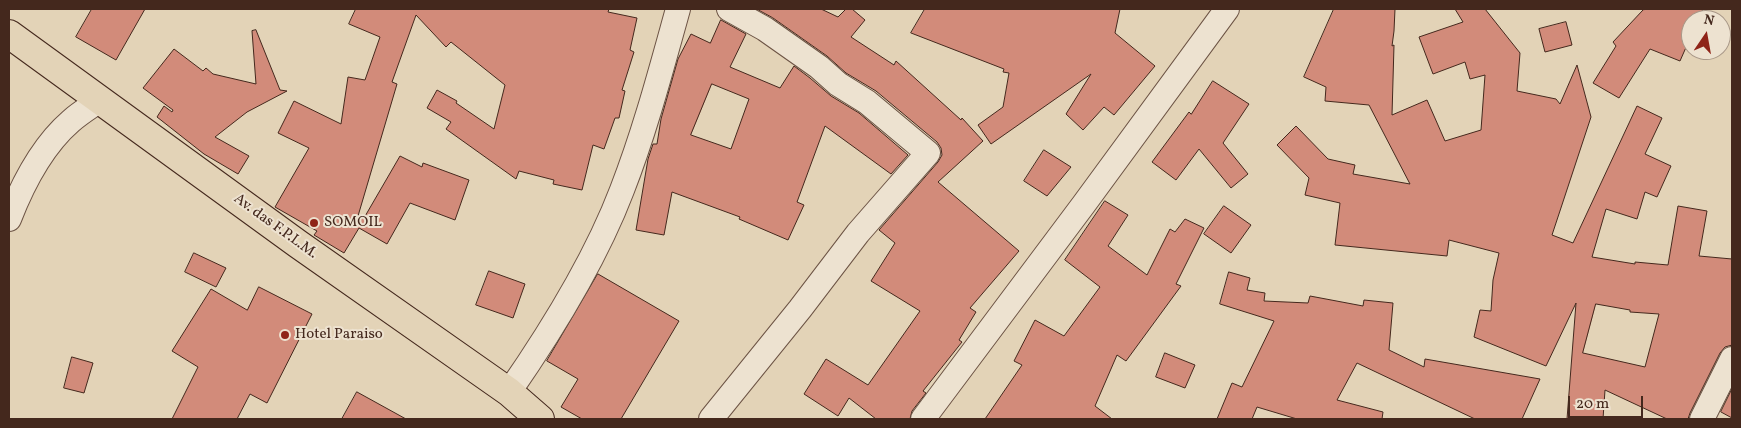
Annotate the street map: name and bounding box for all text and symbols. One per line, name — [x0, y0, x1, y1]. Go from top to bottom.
north arrow — [1681, 10, 1731, 60]
text: N — [1702, 10, 1716, 31]
street label: Av. das F.P.L.M. — [230, 191, 320, 263]
place label: SOMOIL — [324, 214, 382, 232]
marker: SOMOIL — [308, 217, 320, 229]
place label: Hotel Paraiso — [295, 326, 383, 344]
marker: Hotel Paraiso — [279, 329, 291, 341]
scale bar — [1571, 386, 1646, 418]
text: 20 m — [1576, 394, 1609, 415]

